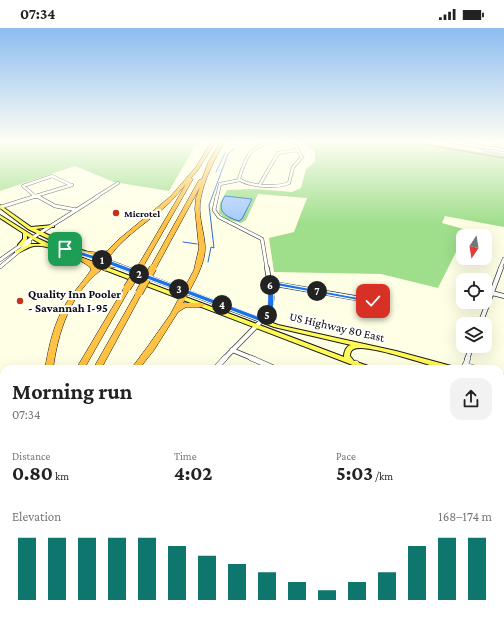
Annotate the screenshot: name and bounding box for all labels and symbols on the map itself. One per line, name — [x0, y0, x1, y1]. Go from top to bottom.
marker: Microtel — [111, 208, 121, 218]
place label: Microtel — [124, 208, 160, 219]
north arrow — [456, 229, 492, 265]
pin — [48, 232, 82, 266]
pin: 1 — [92, 250, 112, 270]
pin: 2 — [129, 264, 149, 284]
pin: 6 — [260, 275, 280, 295]
pin: 3 — [169, 279, 189, 299]
pin: 7 — [307, 281, 327, 301]
pin — [356, 284, 390, 318]
place label: Quality Inn Pooler - Savannah I-95 — [28, 287, 121, 315]
pin: 4 — [212, 295, 232, 315]
marker: Quality Inn Pooler - Savannah I-95 — [15, 296, 25, 306]
pin: 5 — [257, 305, 277, 325]
street label: US Highway 80 East — [288, 309, 387, 345]

